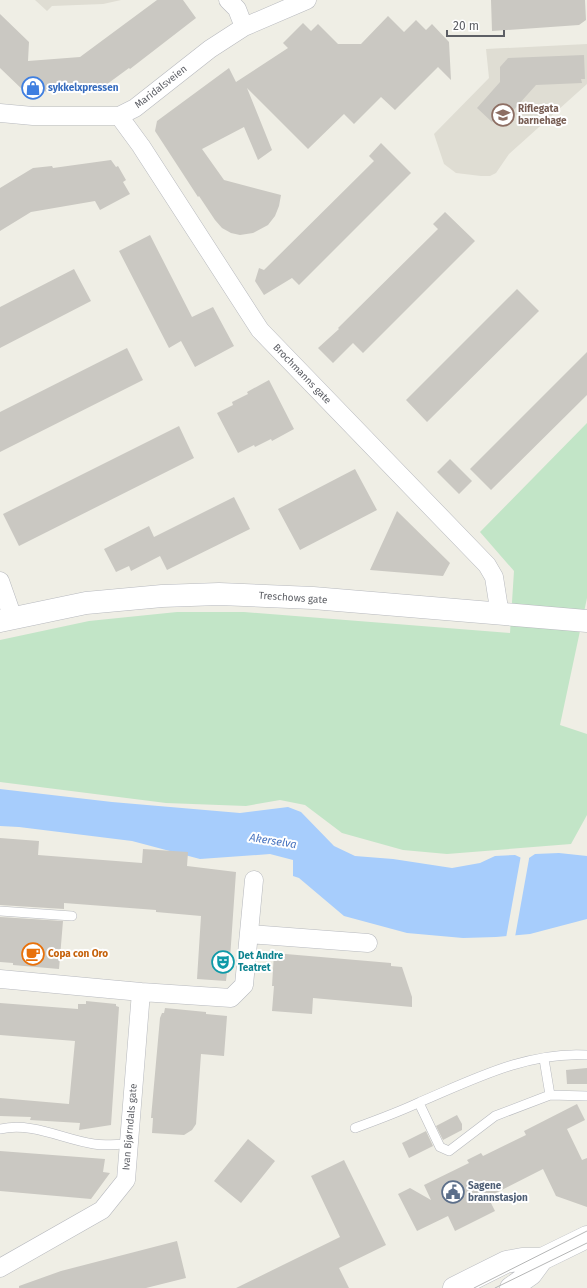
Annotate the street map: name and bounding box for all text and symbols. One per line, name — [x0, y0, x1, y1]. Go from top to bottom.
scale bar — [447, 12, 504, 38]
text: 20 m — [453, 19, 479, 33]
street label: Maridalsveien — [132, 63, 190, 111]
shop icon: sykkelxpressen — [20, 75, 46, 101]
place label: sykkelxpressen — [48, 82, 119, 94]
school or university icon: Riflegata barnehage — [490, 102, 516, 128]
place label: Riflegata barnehage — [518, 103, 567, 127]
street label: Brochmanns gate — [270, 342, 334, 406]
street label: Treschows gate — [258, 590, 328, 606]
water label: Akerselva — [248, 831, 297, 851]
cafe icon: Copa con Oro — [20, 941, 46, 967]
place label: Copa con Oro — [48, 948, 108, 960]
theatre icon: Det Andre Teatret — [210, 949, 236, 975]
place label: Det Andre Teatret — [238, 950, 284, 974]
street label: Ivan Bjørndals gate — [120, 1083, 140, 1171]
public building icon: Sagene brannstasjon — [440, 1179, 466, 1205]
place label: Sagene brannstasjon — [468, 1180, 528, 1204]

